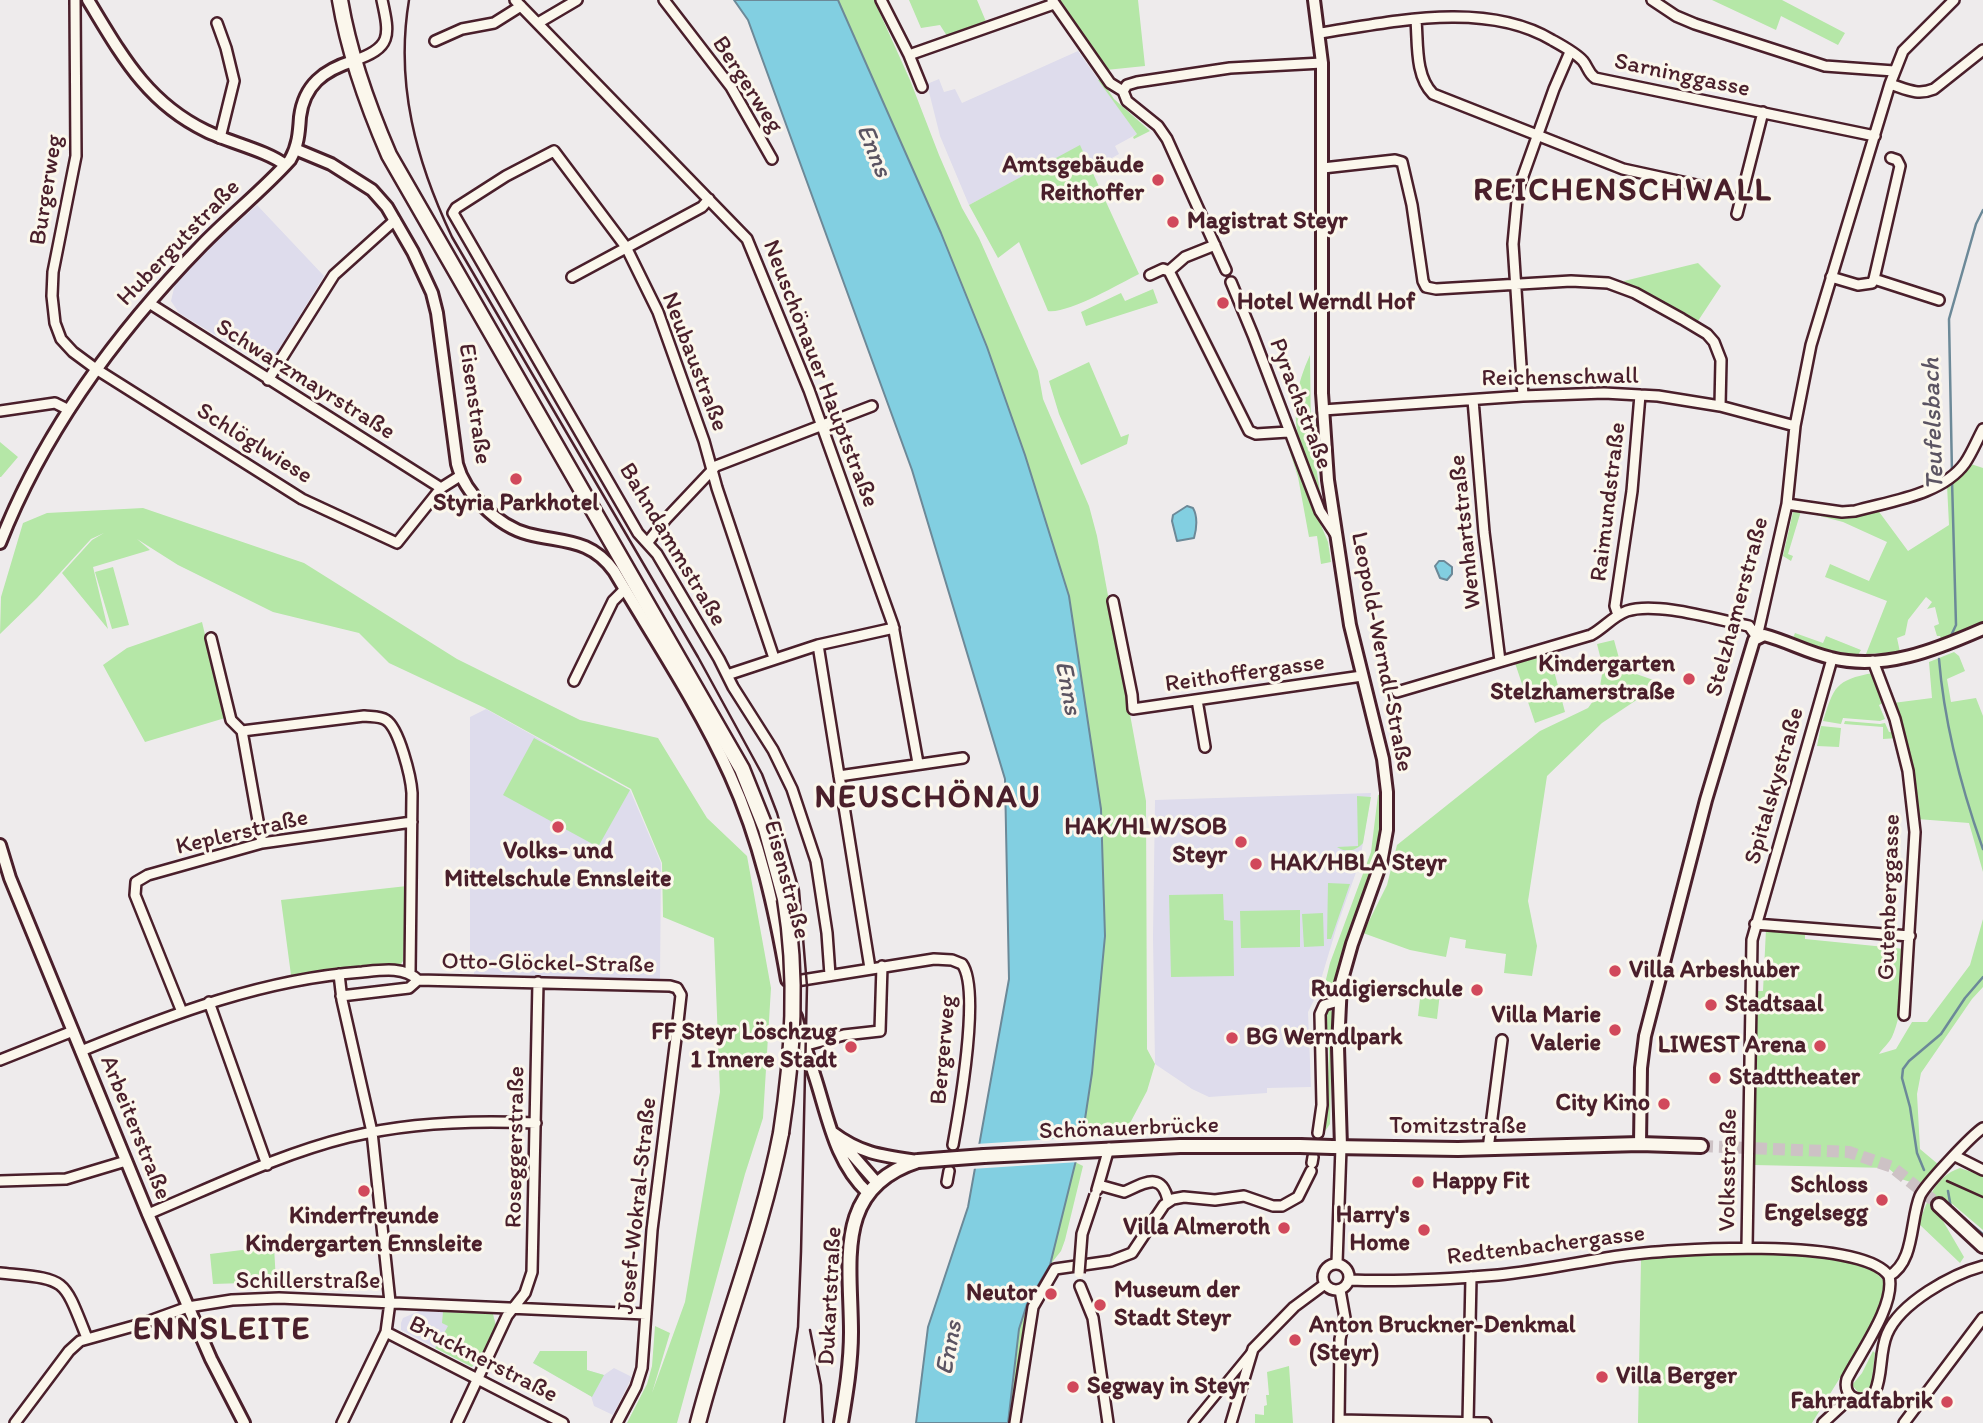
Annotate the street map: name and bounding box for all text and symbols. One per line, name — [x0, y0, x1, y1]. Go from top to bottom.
street label: Bergerweg — [705, 31, 789, 139]
street label: Sarninggasse — [1612, 48, 1752, 104]
water label: Enns — [848, 120, 898, 182]
street label: Burgerweg — [24, 133, 70, 247]
place label: Amtsgebäude Reithoffer — [1002, 152, 1144, 208]
marker: Amtsgebäude Reithoffer — [1150, 172, 1166, 188]
district label: REICHENSCHWALL — [1477, 173, 1769, 211]
street label: Hubergutstraße — [111, 174, 247, 312]
place label: Magistrat Steyr — [1187, 208, 1348, 236]
marker: Magistrat Steyr — [1165, 214, 1181, 230]
street label: Neuschönauer Hauptstraße — [756, 236, 884, 512]
street label: Neubaustraße — [654, 289, 734, 435]
place label: Hotel Werndl Hof — [1237, 289, 1415, 317]
marker: Hotel Werndl Hof — [1215, 295, 1231, 311]
street label: Schwarzmayrstraße — [210, 313, 400, 447]
street label: Pyrachstraße — [1262, 335, 1338, 473]
street label: Eisenstraße — [451, 342, 497, 466]
water label: Teufelsbach — [1916, 357, 1952, 491]
street label: Reichenschwall — [1481, 362, 1639, 394]
street label: Schlöglwiese — [191, 397, 317, 491]
street label: Raimundstraße — [1585, 421, 1633, 583]
street label: Wenhartstraße — [1444, 453, 1488, 611]
street label: Bahndammstraße — [612, 458, 732, 632]
marker: Styria Parkhotel — [508, 471, 524, 487]
place label: Styria Parkhotel — [433, 490, 599, 518]
street label: Stelzhamerstraße — [1700, 514, 1776, 700]
street label: Leopold-Werndl-Straße — [1344, 530, 1418, 774]
street label: Reithoffergasse — [1163, 649, 1327, 699]
place label: Kindergarten Stelzhamerstraße — [1490, 651, 1675, 707]
water label: Enns — [1046, 658, 1088, 718]
marker: Kindergarten Stelzhamerstraße — [1681, 671, 1697, 687]
street label: Spitalskystraße — [1739, 704, 1811, 868]
district label: NEUSCHÖNAU — [815, 780, 1041, 818]
street label: Keplerstraße — [173, 804, 311, 862]
street label: Gutenberggasse — [1873, 813, 1907, 981]
place label: HAK/HLW/SOB Steyr — [1064, 814, 1227, 870]
street label: Eisenstraße — [756, 817, 816, 943]
marker: Volks- und Mittelschule Ennsleite — [550, 819, 566, 835]
marker: HAK/HLW/SOB Steyr — [1233, 834, 1249, 850]
place label: Volks- und Mittelschule Ennsleite — [444, 838, 672, 894]
place label: HAK/HBLA Steyr — [1270, 850, 1446, 878]
marker: HAK/HBLA Steyr — [1248, 856, 1264, 872]
street label: Otto-Glöckel-Straße — [441, 948, 655, 980]
place label: Villa Arbeshuber — [1629, 957, 1799, 985]
marker: Villa Arbeshuber — [1607, 963, 1623, 979]
place label: Rudigierschule — [1311, 976, 1463, 1004]
marker: Rudigierschule — [1469, 982, 1485, 998]
place label: Stadtsaal — [1725, 991, 1824, 1019]
street label: Bergerweg — [925, 994, 963, 1106]
marker: Stadtsaal — [1703, 997, 1719, 1013]
place label: Villa Marie Valerie — [1491, 1002, 1601, 1058]
place label: FF Steyr Löschzug 1 Innere Stadt — [651, 1019, 837, 1075]
marker: Villa Marie Valerie — [1607, 1022, 1623, 1038]
place label: BG Werndlpark — [1246, 1024, 1402, 1052]
marker: BG Werndlpark — [1224, 1030, 1240, 1046]
place label: LIWEST Arena — [1658, 1032, 1806, 1060]
marker: LIWEST Arena — [1812, 1038, 1828, 1054]
marker: FF Steyr Löschzug 1 Innere Stadt — [843, 1039, 859, 1055]
street label: Arbeiterstraße — [93, 1052, 177, 1204]
place label: Stadttheater — [1729, 1064, 1860, 1092]
street label: Roseggerstraße — [500, 1066, 532, 1228]
marker: Stadttheater — [1707, 1070, 1723, 1086]
place label: City Kino — [1556, 1090, 1650, 1118]
street label: Josef-Wokral-Straße — [612, 1096, 664, 1316]
marker: City Kino — [1656, 1096, 1672, 1112]
street label: Volksstraße — [1714, 1108, 1744, 1232]
street label: Schönauerbrücke — [1039, 1111, 1219, 1147]
street label: Tomitzstraße — [1389, 1113, 1527, 1141]
place label: Happy Fit — [1432, 1168, 1530, 1196]
place label: Schloss Engelsegg — [1764, 1172, 1868, 1228]
marker: Happy Fit — [1410, 1174, 1426, 1190]
marker: Kinderfreunde Kindergarten Ennsleite — [356, 1183, 372, 1199]
marker: Schloss Engelsegg — [1874, 1192, 1890, 1208]
place label: Harry's Home — [1336, 1202, 1410, 1258]
place label: Kinderfreunde Kindergarten Ennsleite — [245, 1203, 483, 1259]
place label: Villa Almeroth — [1123, 1214, 1270, 1242]
marker: Villa Almeroth — [1276, 1220, 1292, 1236]
street label: Redtenbachergasse — [1445, 1220, 1647, 1272]
marker: Harry's Home — [1416, 1222, 1432, 1238]
street label: Dukartstraße — [813, 1226, 849, 1366]
street label: Schillerstraße — [236, 1268, 380, 1296]
place label: Museum der Stadt Steyr — [1114, 1277, 1240, 1333]
place label: Neutor — [966, 1280, 1037, 1308]
marker: Neutor — [1043, 1286, 1059, 1302]
marker: Museum der Stadt Steyr — [1092, 1297, 1108, 1313]
street label: Brucknerstraße — [404, 1310, 562, 1410]
district label: ENNSLEITE — [134, 1312, 310, 1350]
place label: Anton Bruckner-Denkmal (Steyr) — [1309, 1312, 1576, 1368]
water label: Enns — [929, 1318, 971, 1378]
marker: Anton Bruckner-Denkmal (Steyr) — [1287, 1332, 1303, 1348]
place label: Villa Berger — [1616, 1363, 1737, 1391]
marker: Villa Berger — [1594, 1369, 1610, 1385]
place label: Segway in Steyr — [1087, 1373, 1249, 1401]
marker: Segway in Steyr — [1065, 1379, 1081, 1395]
place label: Fahrradfabrik — [1790, 1388, 1933, 1416]
marker: Fahrradfabrik — [1939, 1394, 1955, 1410]

